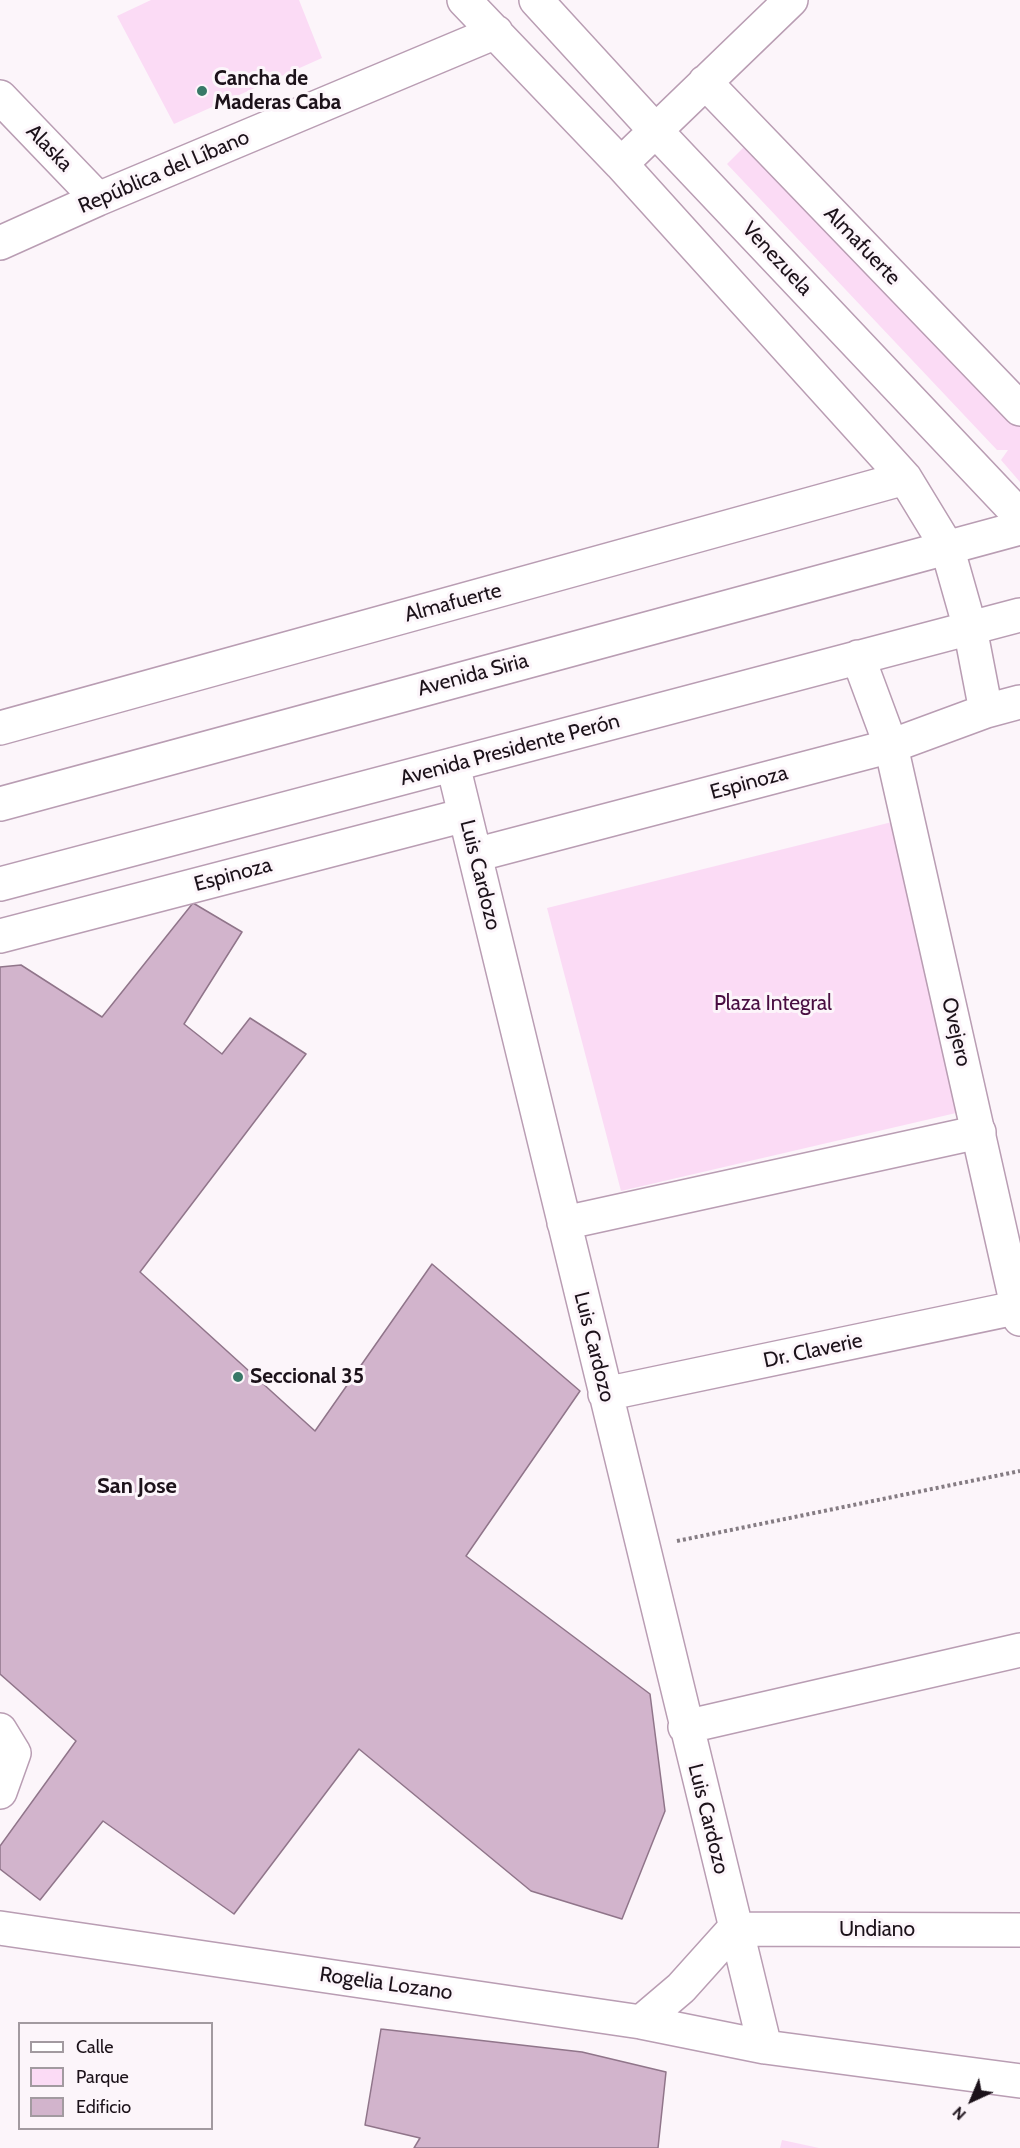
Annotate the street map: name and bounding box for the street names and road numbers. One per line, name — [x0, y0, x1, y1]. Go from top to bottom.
street label: Alaska — [21, 119, 77, 177]
street label: República del Líbano — [75, 125, 253, 219]
street label: Almafuerte — [818, 202, 906, 290]
street label: Venezuela — [737, 217, 817, 301]
street label: Almafuerte — [402, 578, 504, 628]
street label: Avenida Siria — [415, 648, 531, 702]
street label: Avenida Presidente Perón — [397, 709, 623, 791]
street label: Espinoza — [707, 761, 791, 805]
street label: Luis Cardozo — [454, 817, 506, 933]
street label: Espinoza — [191, 853, 275, 897]
street label: Ovejero — [936, 995, 976, 1069]
street label: Luis Cardozo — [568, 1289, 620, 1405]
street label: Dr. Claverie — [761, 1328, 865, 1374]
street label: Luis Cardozo — [682, 1761, 734, 1877]
street label: Undiano — [839, 1917, 915, 1943]
street label: Rogelia Lozano — [318, 1962, 454, 2006]

